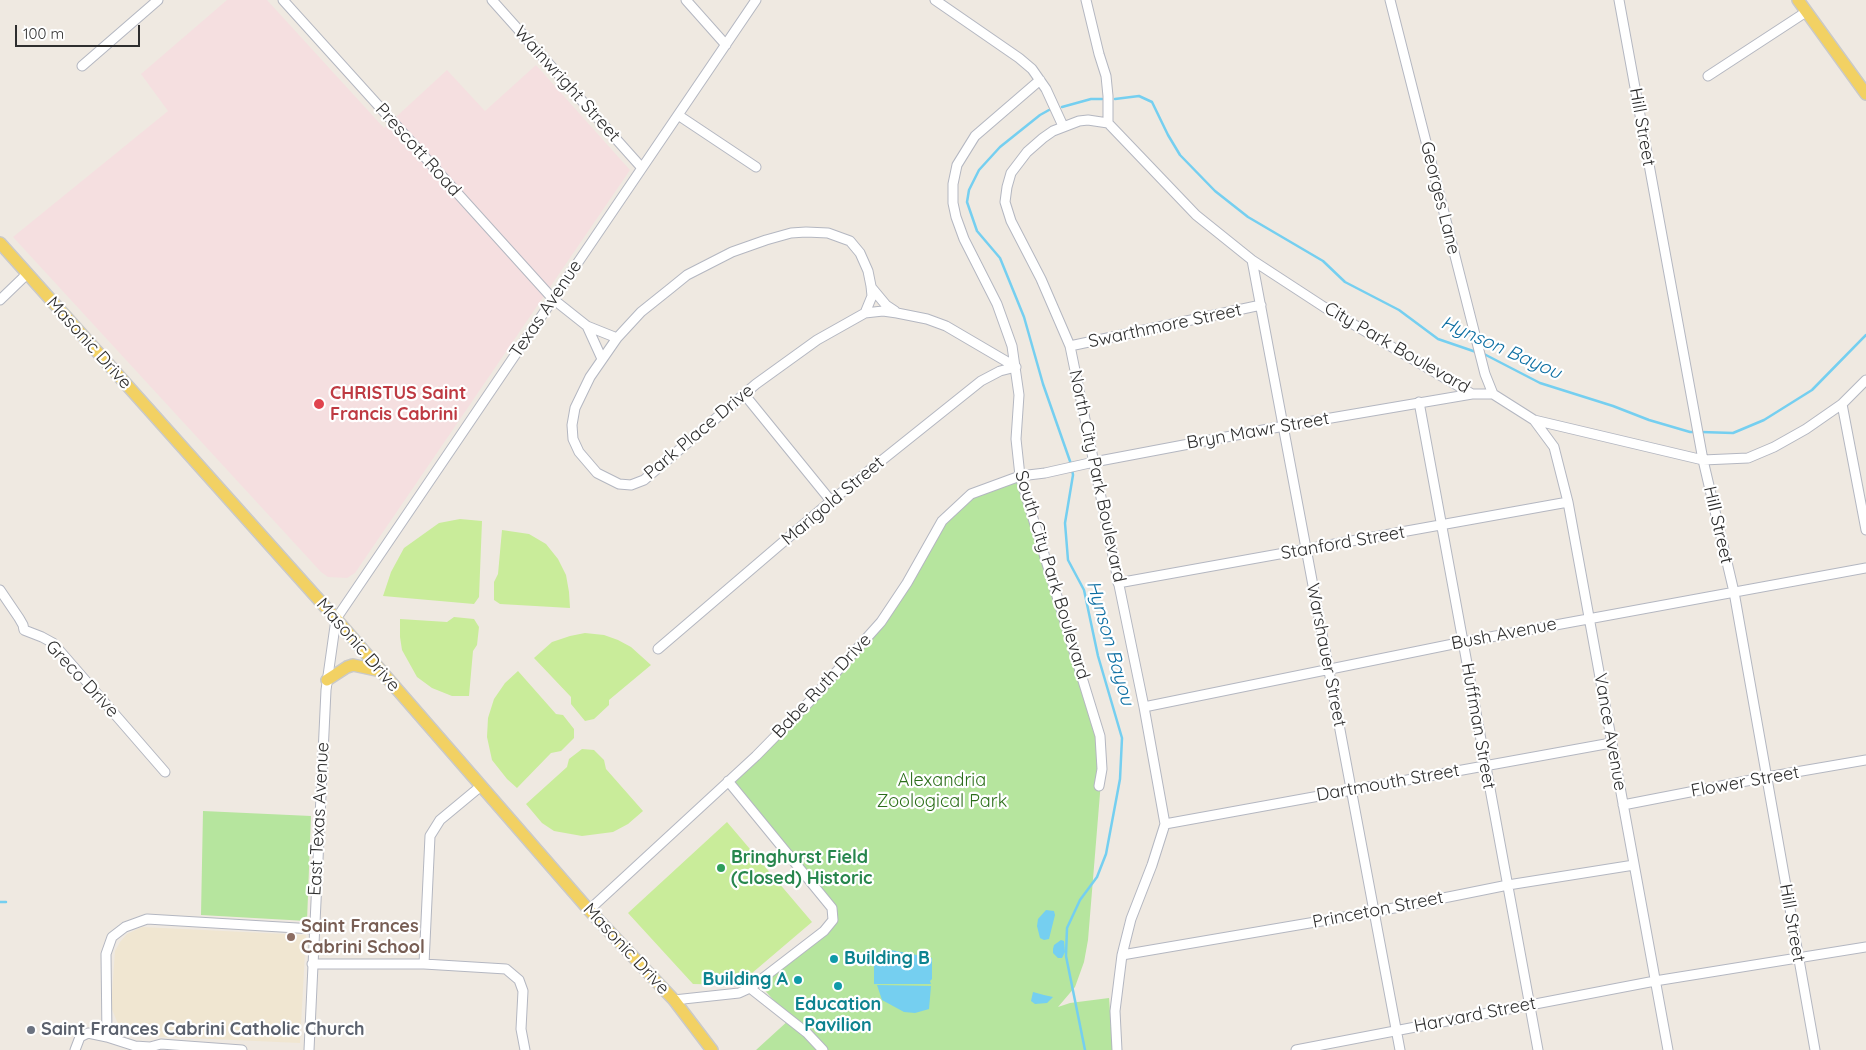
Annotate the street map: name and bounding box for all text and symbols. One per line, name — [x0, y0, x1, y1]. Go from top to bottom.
scale bar — [18, 15, 142, 47]
street label: Wainwright Street — [509, 22, 625, 146]
text: 100 m — [23, 24, 64, 43]
street label: Hill Street — [1624, 86, 1660, 168]
street label: Prescott Road — [371, 99, 465, 201]
street label: Georges Lane — [1416, 139, 1464, 257]
street label: Texas Avenue — [505, 256, 587, 362]
street label: Masonic Drive — [42, 292, 136, 394]
street label: City Park Boulevard — [1320, 298, 1474, 398]
street label: Swarthmore Street — [1086, 299, 1244, 353]
water label: Hynson Bayou — [1437, 311, 1565, 385]
street label: North City Park Boulevard — [1064, 368, 1130, 584]
street label: Park Place Drive — [640, 380, 758, 484]
place label: CHRISTUS Saint Francis Cabrini — [330, 383, 466, 426]
marker: CHRISTUS Saint Francis Cabrini — [312, 397, 326, 411]
street label: Bryn Mawr Street — [1185, 408, 1331, 454]
street label: Marigold Street — [777, 452, 889, 550]
street label: South City Park Boulevard — [1010, 468, 1094, 682]
street label: Hill Street — [1699, 484, 1737, 566]
street label: Stanford Street — [1279, 521, 1407, 565]
water label: Hynson Bayou — [1081, 578, 1139, 708]
street label: Warshauer Street — [1301, 581, 1351, 729]
street label: Masonic Drive — [311, 594, 405, 696]
street label: Bush Avenue — [1449, 613, 1559, 655]
street label: Babe Ruth Drive — [768, 629, 876, 743]
street label: Greco Drive — [41, 636, 123, 722]
street label: Huffman Street — [1456, 661, 1500, 791]
street label: Vance Avenue — [1589, 672, 1631, 792]
street label: East Texas Avenue — [304, 742, 334, 896]
street label: Dartmouth Street — [1315, 760, 1461, 806]
street label: Flower Street — [1689, 762, 1801, 802]
park label: Alexandria Zoological Park — [877, 770, 1007, 812]
place label: Bringhurst Field (Closed) Historic — [731, 847, 872, 890]
marker: Bringhurst Field (Closed) Historic — [715, 862, 727, 874]
street label: Hill Street — [1774, 882, 1810, 964]
street label: Princeton Street — [1311, 887, 1445, 933]
street label: Masonic Drive — [578, 899, 674, 999]
place label: Saint Frances Cabrini School — [301, 916, 425, 959]
marker: Saint Frances Cabrini School — [285, 931, 297, 943]
place label: Building B — [844, 948, 930, 970]
marker: Building B — [828, 953, 840, 965]
place label: Building A — [702, 969, 788, 991]
marker: Building A — [792, 974, 804, 986]
marker: Education Pavilion — [832, 980, 844, 992]
street label: Harvard Street — [1412, 993, 1538, 1037]
place label: Education Pavilion — [795, 994, 881, 1036]
place label: Saint Frances Cabrini Catholic Church — [41, 1019, 365, 1041]
marker: Saint Frances Cabrini Catholic Church — [25, 1024, 37, 1036]

